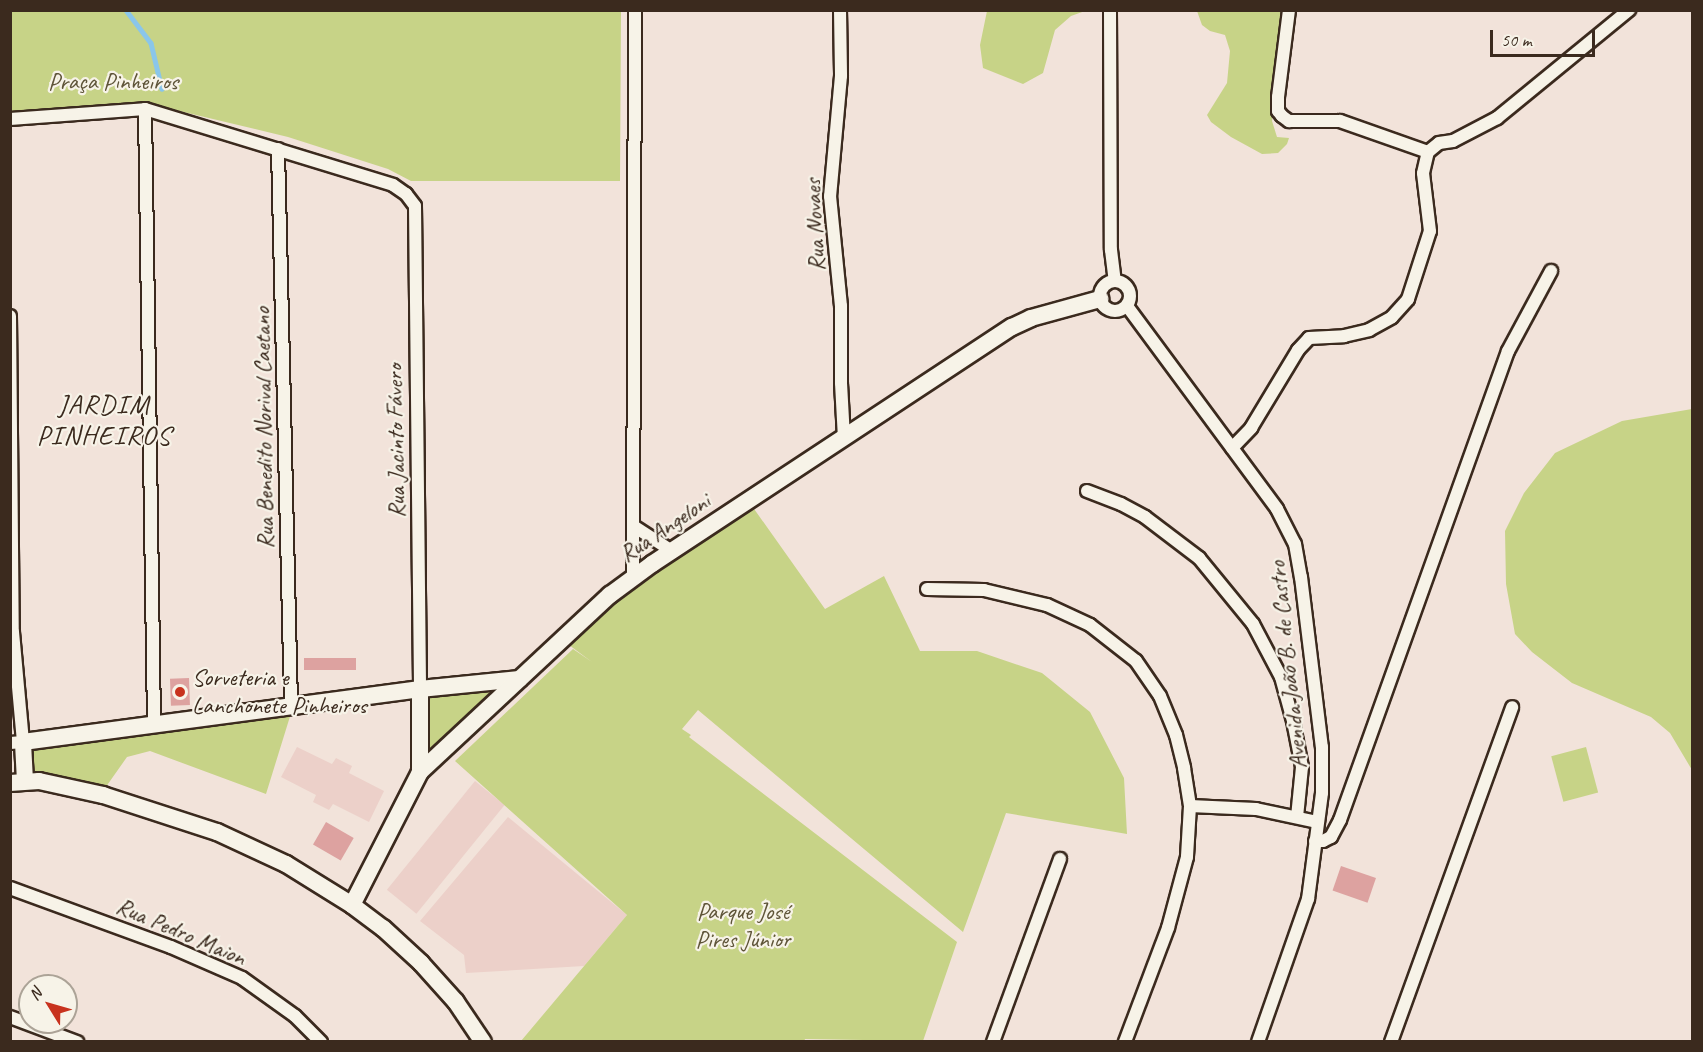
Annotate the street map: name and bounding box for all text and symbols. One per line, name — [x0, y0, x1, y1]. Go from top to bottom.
scale bar — [1493, 18, 1598, 56]
text: 50 m — [1501, 29, 1532, 51]
park label: Praça Pinheiros — [48, 68, 178, 96]
street label: Rua Novaes — [798, 178, 832, 272]
street label: Rua Benedito Norival Caetano — [247, 307, 281, 549]
street label: Rua Jacinto Fávero — [380, 364, 412, 518]
district label: JARDIM PINHEIROS — [37, 388, 171, 451]
street label: Rua Angeloni — [614, 487, 716, 569]
street label: Avenida João B. de Castro — [1263, 559, 1313, 771]
place label: Sorveteria e Lanchonete Pinheiros — [192, 664, 367, 720]
marker: Sorveteria e Lanchonete Pinheiros — [173, 685, 187, 699]
street label: Rua Pedro Maion — [111, 892, 251, 972]
park label: Parque José Pires Júnior — [696, 898, 790, 954]
north arrow — [18, 974, 78, 1034]
text: N — [24, 984, 46, 1004]

